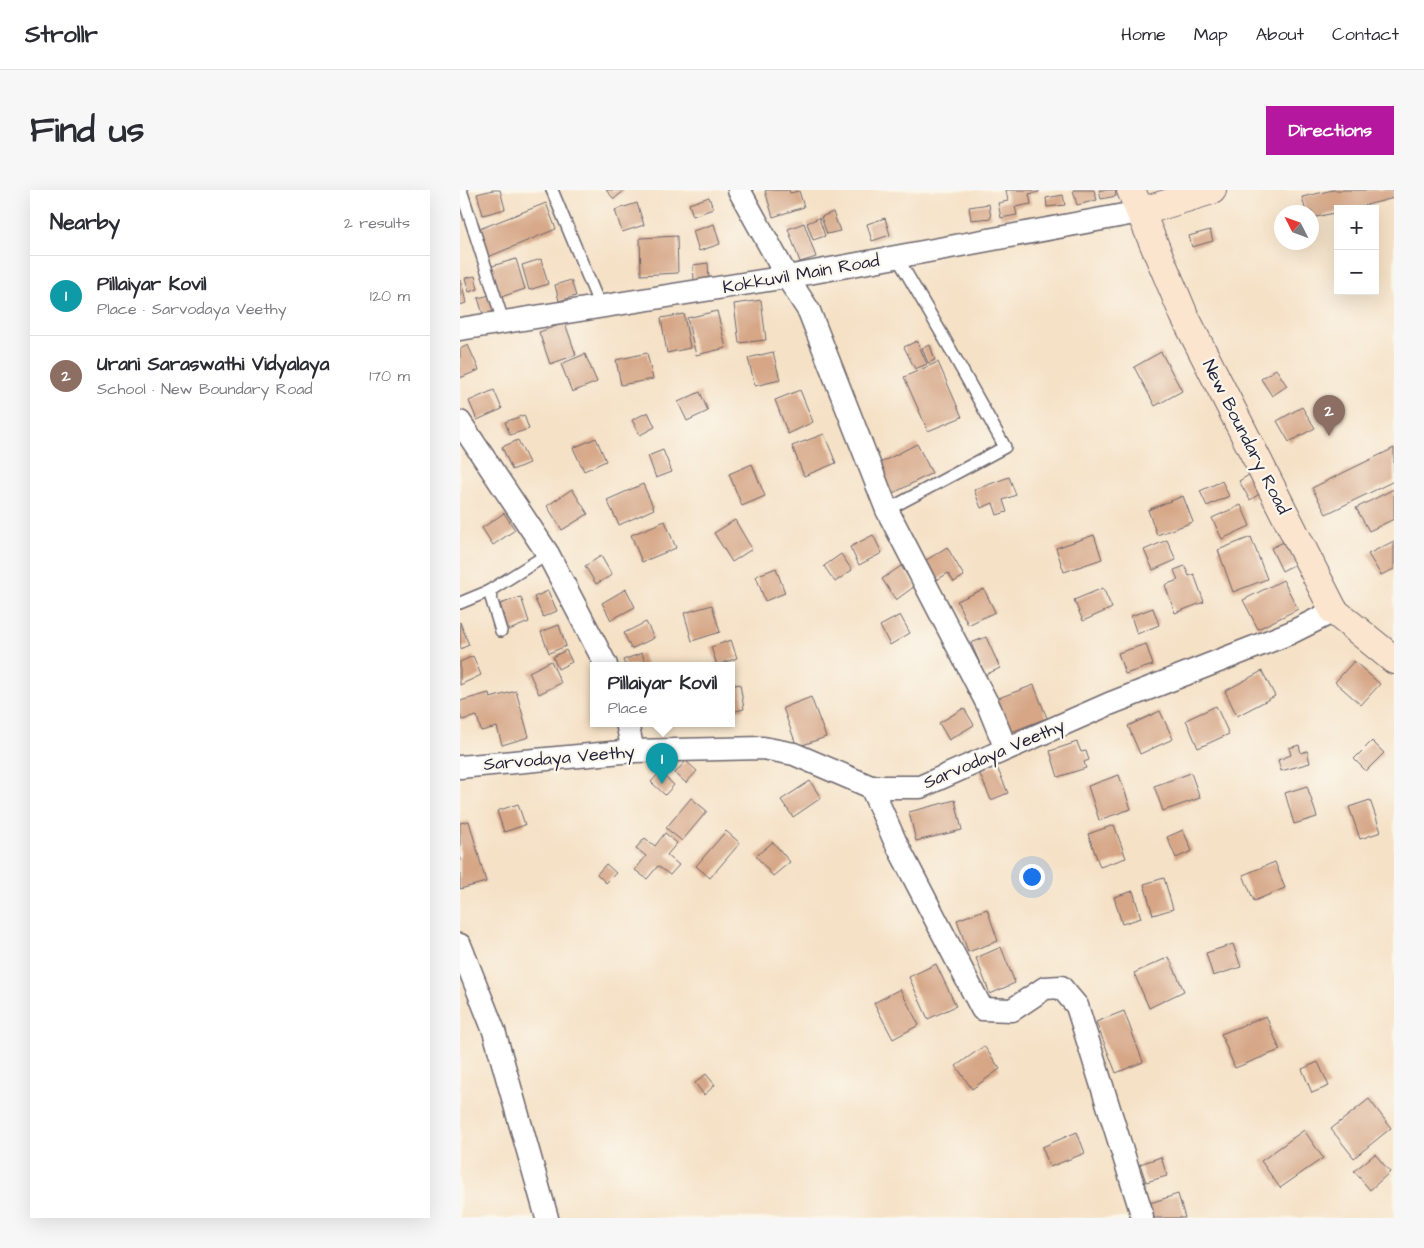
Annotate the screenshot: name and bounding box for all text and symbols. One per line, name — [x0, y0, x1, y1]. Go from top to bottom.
text: Strollr — [25, 18, 98, 52]
text: Home — [1121, 22, 1166, 47]
text: Map — [1194, 22, 1228, 47]
text: About — [1256, 22, 1304, 47]
text: Contact — [1332, 22, 1399, 47]
text: Find us — [30, 106, 144, 155]
button: Directions — [1266, 106, 1394, 155]
north arrow — [1274, 205, 1319, 250]
map controls — [1334, 205, 1379, 295]
button: + — [1334, 205, 1379, 250]
text: Nearby — [50, 208, 120, 237]
text: 2 results — [344, 212, 410, 234]
street label: Kokkuvil Main Road — [721, 248, 881, 300]
button: − — [1334, 250, 1379, 295]
text: Pillaiyar Kovil — [97, 271, 207, 298]
text: 1 — [65, 285, 67, 307]
text: 120 m — [370, 285, 410, 307]
text: Place · Sarvodaya Veethy — [97, 298, 286, 320]
text: Urani Saraswathi Vidyalaya — [97, 351, 329, 378]
street label: New Boundary Road — [1195, 355, 1296, 519]
text: 2 — [61, 365, 71, 387]
text: 170 m — [369, 365, 410, 387]
text: School · New Boundary Road — [97, 378, 313, 400]
pin: 2 — [1313, 395, 1345, 436]
popup — [590, 662, 735, 727]
text: Pillaiyar Kovil — [608, 670, 717, 697]
text: Place — [608, 697, 647, 719]
street label: Sarvodaya Veethy — [919, 713, 1069, 796]
street label: Sarvodaya Veethy — [482, 739, 636, 778]
pin: 1 — [646, 743, 678, 784]
your location — [1019, 864, 1045, 890]

